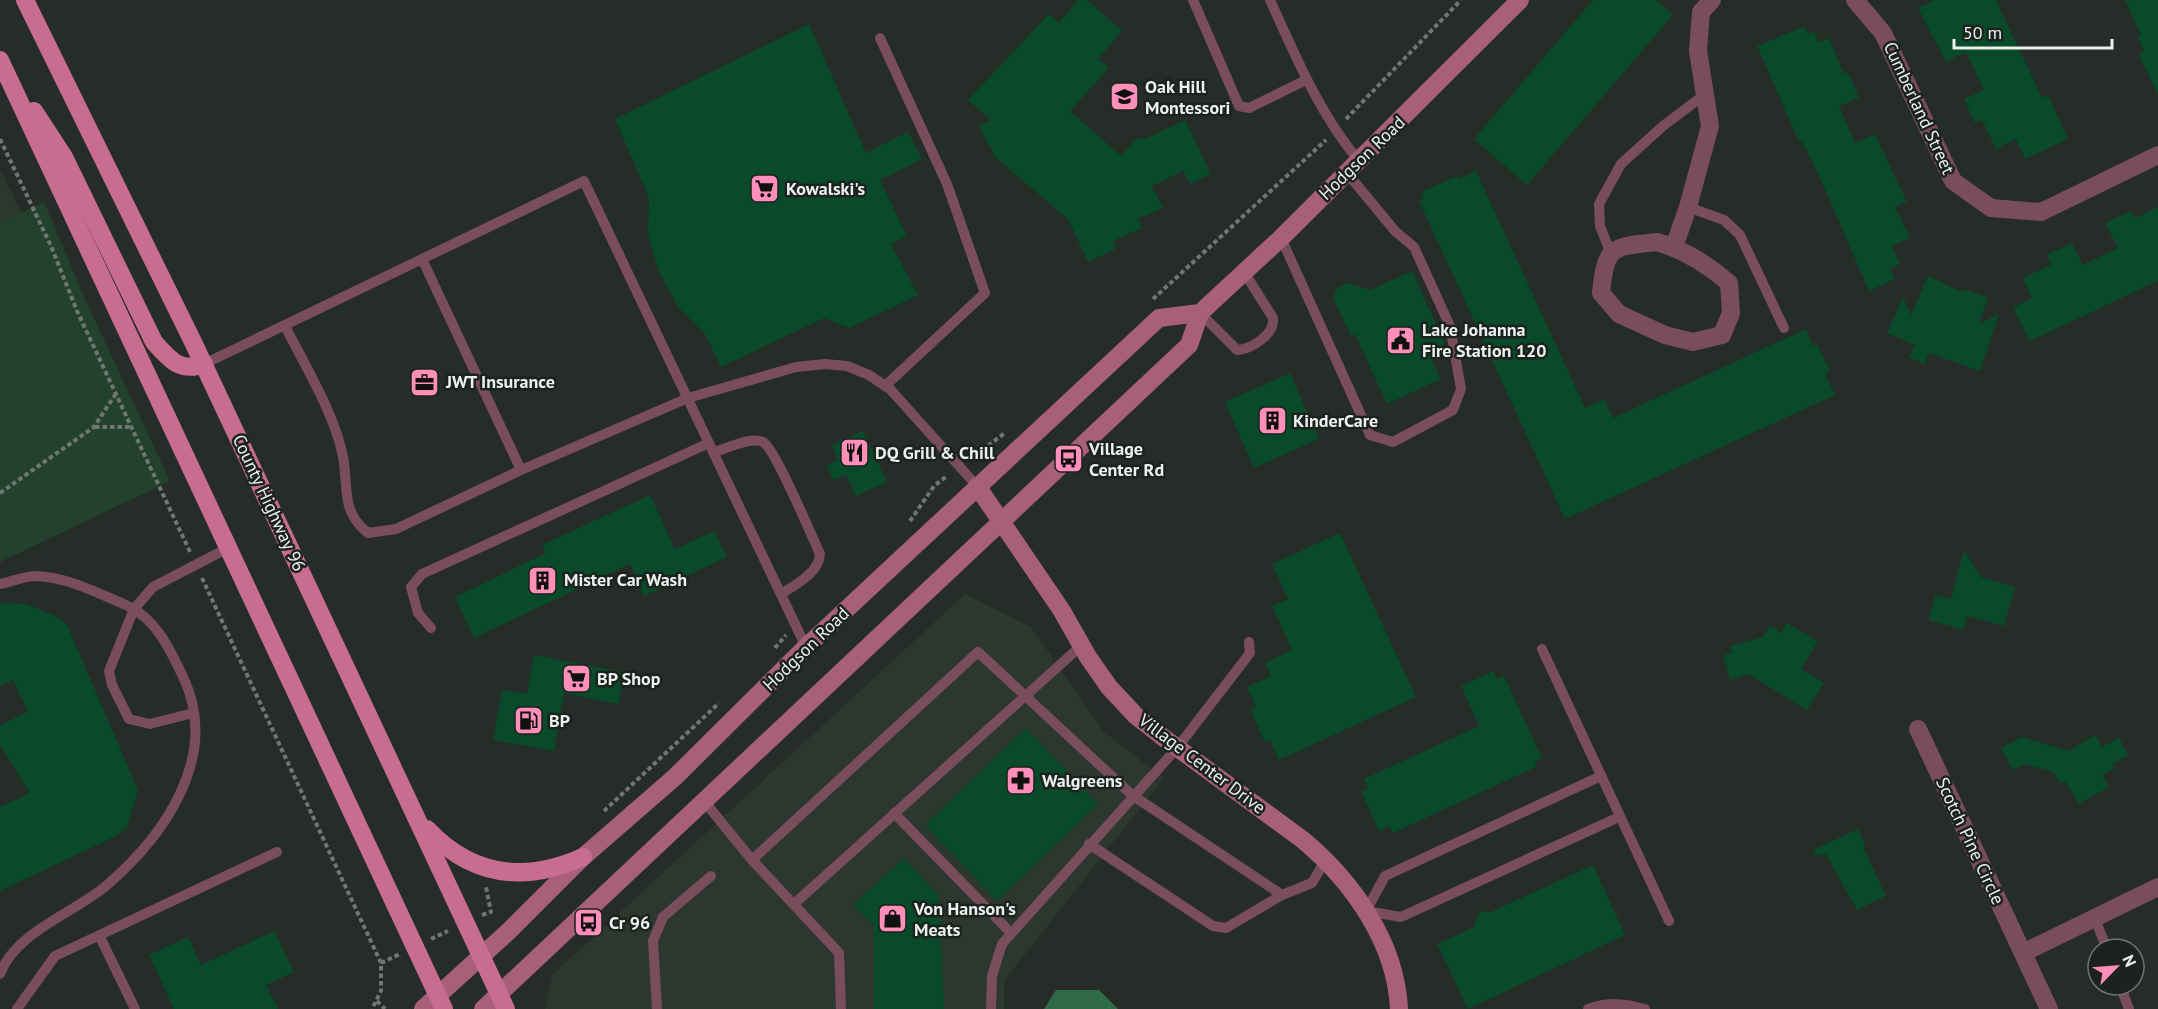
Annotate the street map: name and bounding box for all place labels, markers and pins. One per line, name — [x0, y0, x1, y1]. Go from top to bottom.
place label: Oak Hill Montessori — [1145, 75, 1230, 119]
school or university icon: Oak Hill Montessori — [1108, 81, 1140, 113]
supermarket icon: Kowalski's — [749, 173, 781, 205]
place label: Kowalski's — [786, 177, 866, 200]
place label: Lake Johanna Fire Station 120 — [1422, 318, 1547, 362]
public building icon: Lake Johanna Fire Station 120 — [1385, 324, 1417, 356]
office icon: JWT Insurance — [409, 366, 441, 398]
place label: JWT Insurance — [445, 370, 555, 393]
building icon: KinderCare — [1256, 405, 1288, 437]
place label: KinderCare — [1293, 409, 1378, 432]
restaurant icon: DQ Grill & Chill — [838, 437, 870, 469]
place label: Village Center Rd — [1088, 437, 1164, 481]
place label: DQ Grill & Chill — [875, 441, 995, 464]
bus stop icon: Village Center Rd — [1052, 443, 1084, 475]
building icon: Mister Car Wash — [527, 564, 559, 596]
place label: Mister Car Wash — [564, 568, 687, 591]
supermarket icon: BP Shop — [560, 663, 592, 695]
place label: BP Shop — [597, 667, 661, 690]
fuel station icon: BP — [512, 705, 544, 737]
place label: BP — [549, 709, 570, 732]
pharmacy icon: Walgreens — [1005, 765, 1037, 797]
place label: Walgreens — [1042, 769, 1123, 792]
place label: Von Hanson's Meats — [913, 897, 1016, 941]
shop icon: Von Hanson's Meats — [877, 903, 909, 935]
bus stop icon: Cr 96 — [572, 907, 604, 939]
place label: Cr 96 — [609, 911, 650, 934]

